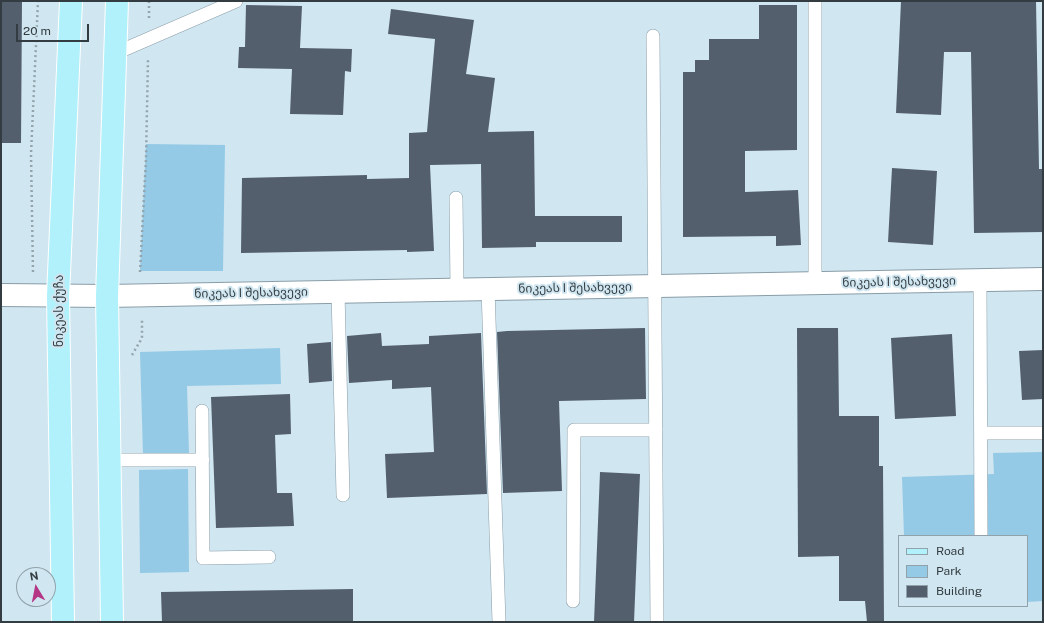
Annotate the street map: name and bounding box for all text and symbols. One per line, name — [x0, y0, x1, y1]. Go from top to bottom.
scale bar — [18, 16, 91, 42]
text: 20 m — [23, 24, 51, 38]
street label: ნიკეას I შესახვევი — [842, 274, 956, 290]
street label: ნიკეას ქუჩა — [52, 275, 66, 347]
street label: ნიკეას I შესახვევი — [518, 280, 632, 296]
street label: ნიკეას I შესახვევი — [194, 285, 308, 301]
legend — [898, 535, 1028, 607]
text: Road — [936, 544, 964, 558]
text: Park — [936, 564, 962, 578]
north arrow — [16, 567, 56, 607]
text: N — [29, 570, 39, 583]
text: Building — [936, 584, 982, 598]

